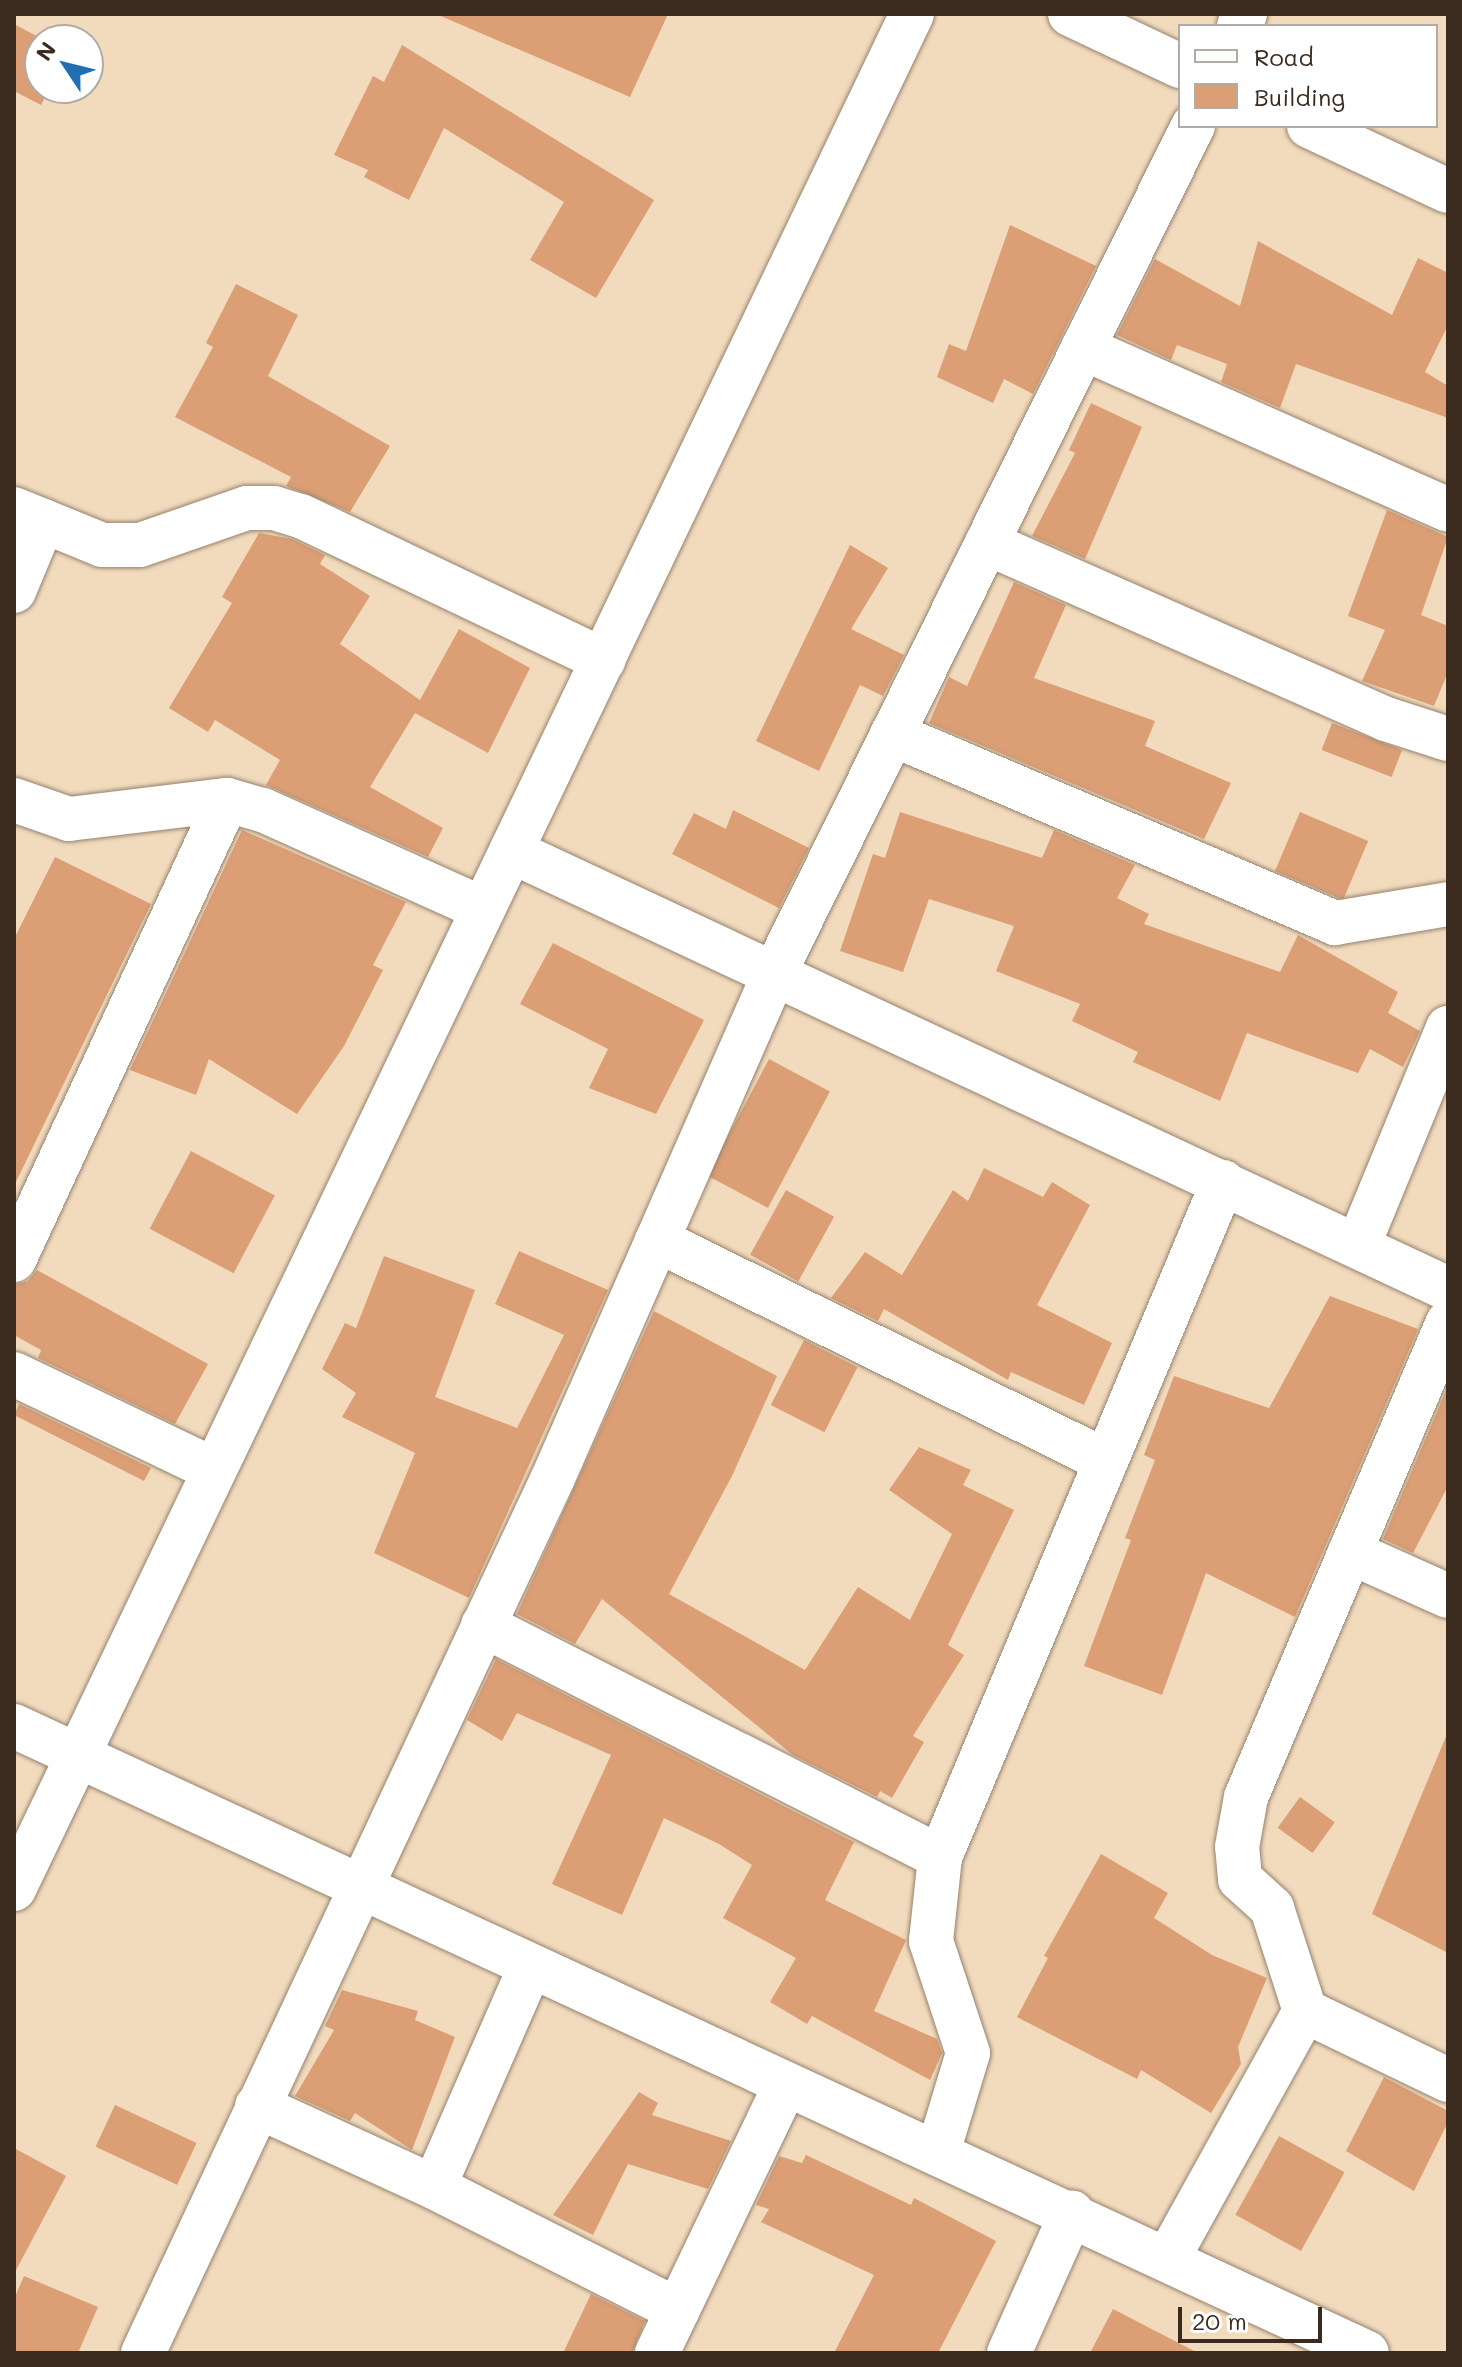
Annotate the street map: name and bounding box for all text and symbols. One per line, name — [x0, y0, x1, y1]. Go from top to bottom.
north arrow — [24, 24, 104, 104]
legend — [1178, 24, 1438, 128]
text: N — [29, 36, 62, 66]
text: Road — [1254, 41, 1314, 72]
text: Building — [1254, 81, 1345, 112]
scale bar — [1182, 2291, 1326, 2341]
text: 20 m — [1192, 2305, 1247, 2336]

